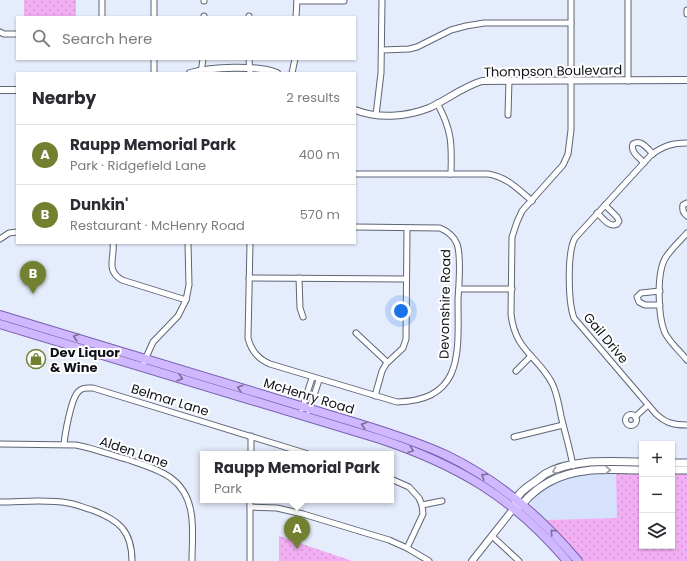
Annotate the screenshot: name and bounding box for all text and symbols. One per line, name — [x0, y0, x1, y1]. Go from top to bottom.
search box — [16, 16, 356, 60]
icon: search — [30, 27, 52, 49]
text: Search here — [62, 28, 152, 49]
street label: Thompson Boulevard — [484, 60, 622, 82]
text: Nearby — [32, 86, 96, 110]
text: 2 results — [286, 88, 340, 107]
text: Raupp Memorial Park — [70, 134, 236, 155]
text: A — [40, 145, 50, 164]
text: 400 m — [299, 145, 340, 164]
text: Park · Ridgefield Lane — [70, 156, 206, 175]
text: Dunkin' — [70, 194, 128, 215]
text: B — [41, 205, 49, 224]
text: 570 m — [300, 205, 340, 224]
text: Restaurant · McHenry Road — [70, 216, 245, 235]
street label: Devonshire Road — [435, 249, 455, 359]
pin: B — [20, 261, 46, 294]
your location — [391, 301, 411, 321]
street label: Gail Drive — [579, 308, 633, 368]
one-way arrow — [72, 333, 79, 342]
place label: Dev Liquor & Wine — [50, 343, 120, 377]
shop icon: Dev Liquor & Wine — [25, 348, 47, 370]
one-way arrow — [176, 373, 183, 382]
street label: McHenry Road — [261, 373, 357, 419]
street label: Belmar Lane — [129, 379, 211, 421]
one-way arrow — [237, 384, 244, 393]
one-way arrow — [361, 422, 368, 430]
street label: Alden Lane — [97, 431, 171, 473]
map controls — [639, 441, 675, 549]
button: + — [639, 441, 675, 477]
one-way arrow — [407, 445, 414, 453]
popup — [200, 451, 394, 503]
text: Raupp Memorial Park — [214, 457, 380, 478]
one-way arrow — [552, 466, 559, 474]
one-way arrow — [605, 466, 611, 474]
one-way arrow — [481, 474, 488, 481]
button: − — [639, 477, 675, 513]
text: Park — [214, 479, 242, 498]
button: layers — [639, 513, 675, 549]
pin: A — [284, 516, 310, 549]
one-way arrow — [550, 529, 557, 537]

